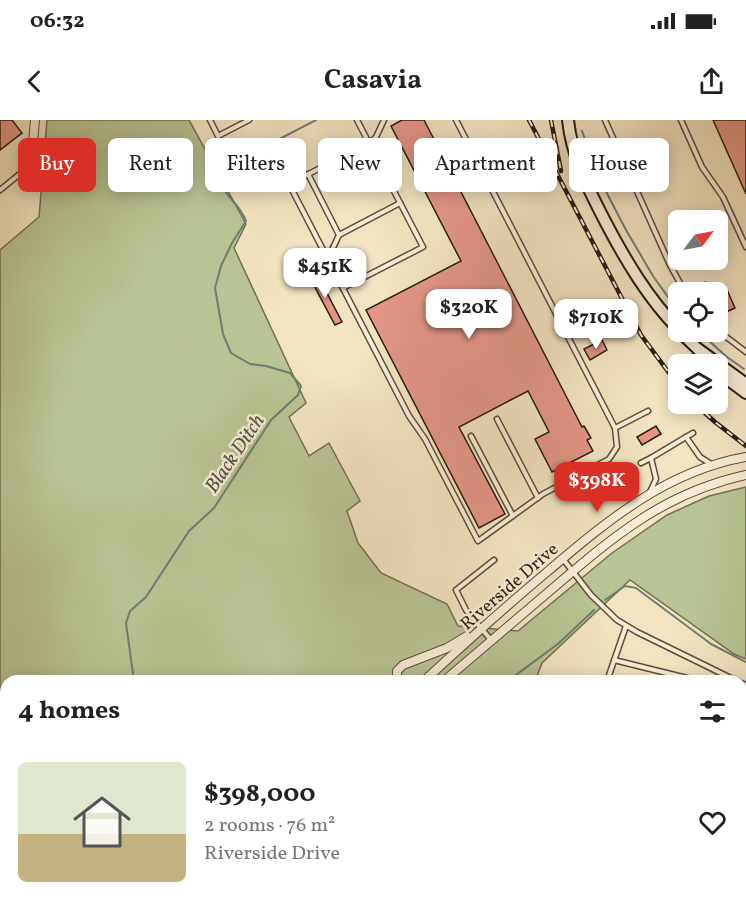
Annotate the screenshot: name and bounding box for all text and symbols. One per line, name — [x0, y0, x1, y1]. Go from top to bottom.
text: 06:32 — [30, 6, 85, 37]
text: Casavia — [324, 62, 422, 100]
icon: back — [18, 65, 51, 98]
icon: share — [695, 65, 728, 98]
chip: Buy — [18, 138, 96, 192]
chip: Rent — [108, 138, 193, 192]
chip: Filters — [205, 138, 306, 192]
chip: New — [318, 138, 402, 192]
chip: Apartment — [414, 138, 557, 192]
chip: House — [569, 138, 669, 192]
north arrow — [668, 210, 728, 270]
map controls — [668, 210, 728, 414]
pin: $451K — [283, 248, 367, 299]
text: $451K — [297, 253, 353, 281]
button: locate — [668, 282, 728, 342]
pin: $320K — [427, 289, 511, 340]
text: $320K — [440, 294, 498, 322]
pin: $710K — [554, 299, 638, 350]
text: $710K — [568, 304, 624, 332]
button: layers — [668, 354, 728, 414]
water label: Black Ditch — [199, 409, 272, 499]
pin: $398K — [555, 462, 639, 513]
text: $398K — [568, 467, 626, 495]
street label: Riverside Drive — [456, 538, 564, 637]
text: 4 homes — [18, 693, 120, 729]
icon: filters — [696, 695, 729, 728]
text: $398,000 — [204, 776, 316, 812]
icon: home — [66, 786, 138, 858]
icon: heart — [696, 806, 729, 839]
text: 2 rooms · 76 m² — [204, 812, 336, 840]
text: Riverside Drive — [204, 840, 340, 868]

